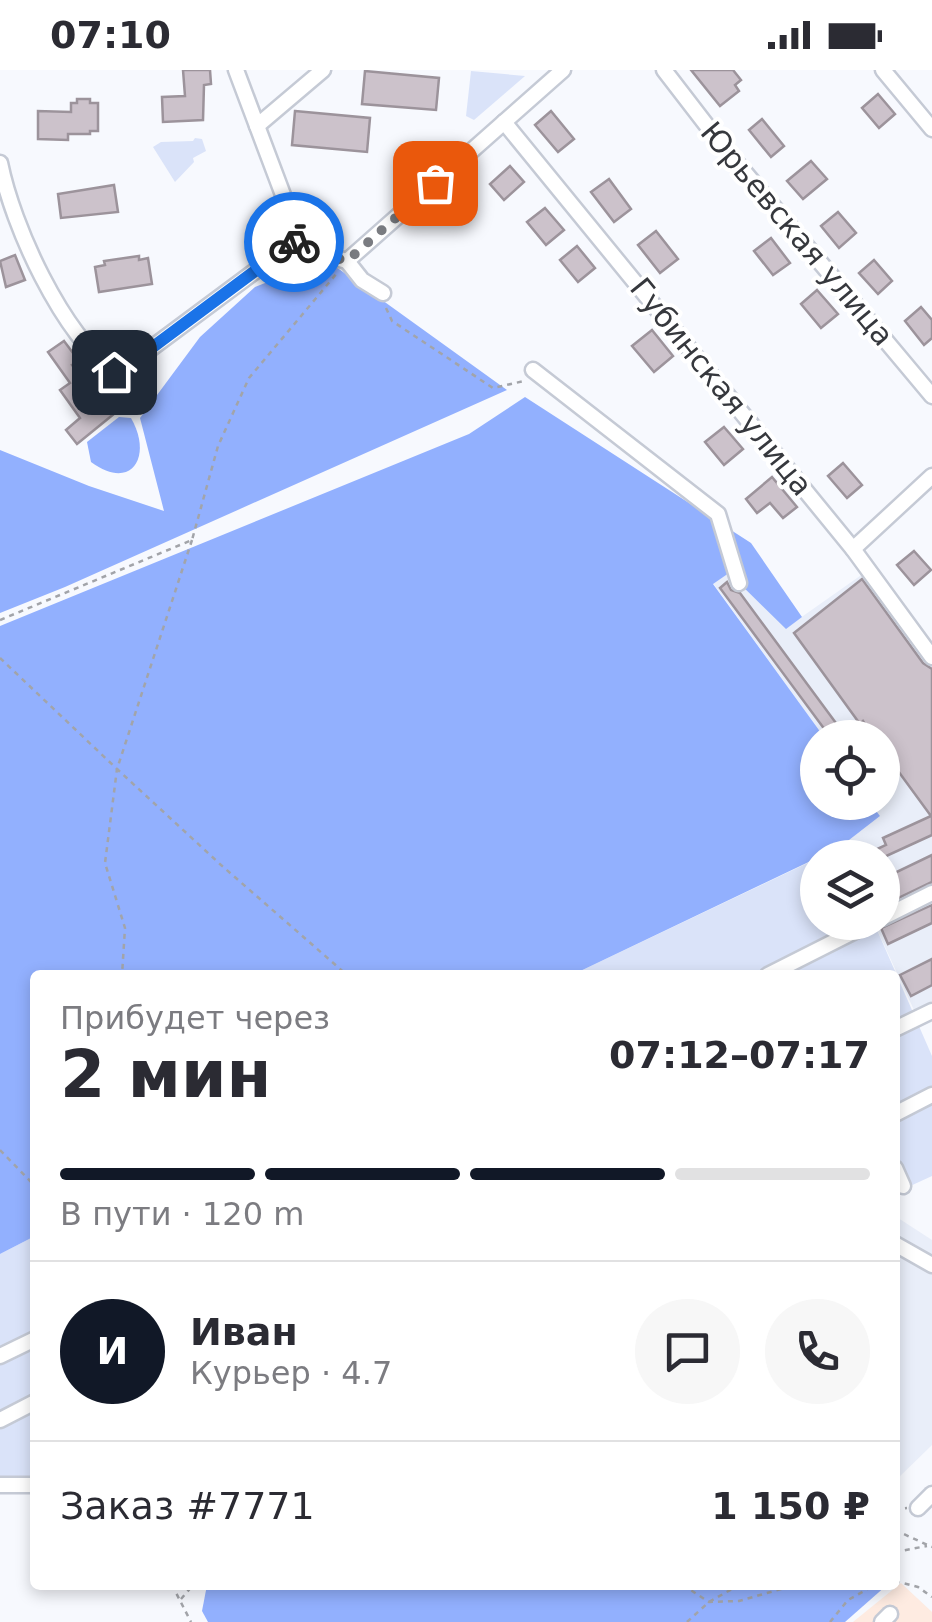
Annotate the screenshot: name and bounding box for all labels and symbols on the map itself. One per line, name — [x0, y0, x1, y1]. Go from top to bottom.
street label: Юрьевская улица — [694, 115, 901, 353]
pin — [393, 141, 478, 226]
courier — [244, 192, 344, 292]
street label: Губинская улица — [623, 271, 820, 502]
pin — [72, 330, 157, 415]

